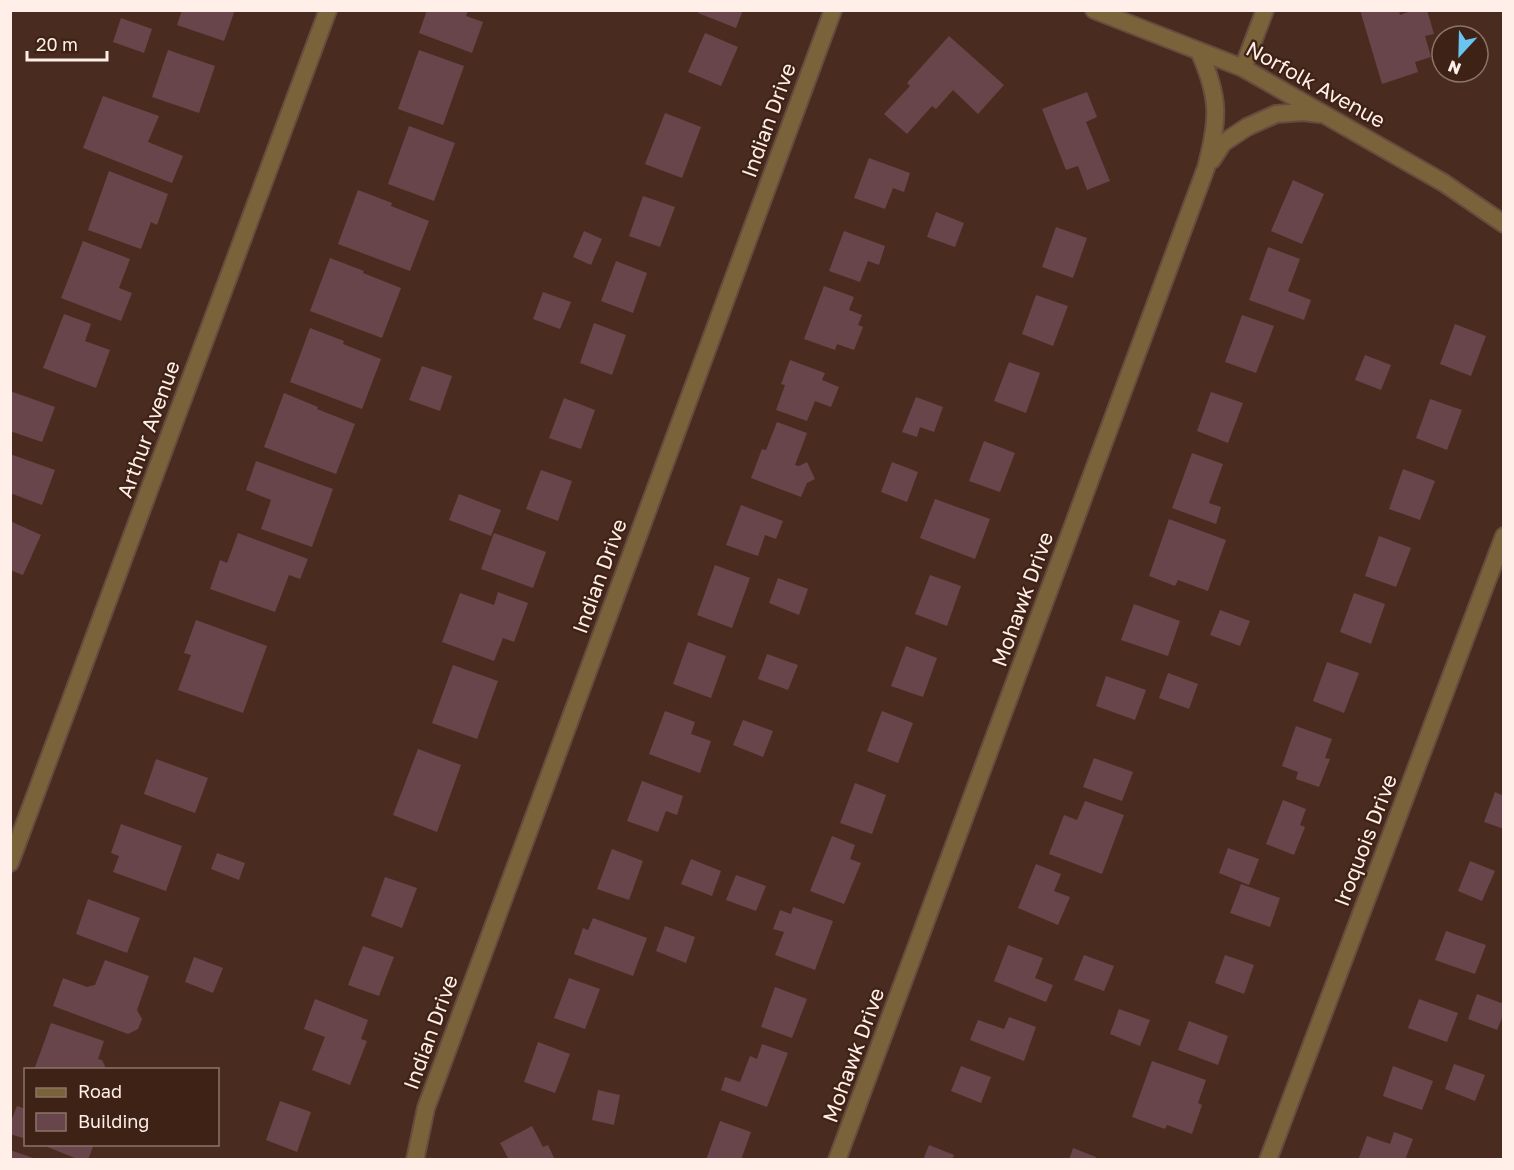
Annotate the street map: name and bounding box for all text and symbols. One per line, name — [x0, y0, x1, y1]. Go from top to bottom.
scale bar — [27, 24, 106, 62]
north arrow — [1430, 24, 1490, 84]
text: 20 m — [36, 33, 78, 55]
street label: Norfolk Avenue — [1242, 35, 1390, 133]
text: N — [1445, 56, 1464, 79]
street label: Indian Drive — [735, 59, 801, 181]
street label: Arthur Avenue — [111, 357, 185, 501]
street label: Indian Drive — [566, 515, 632, 637]
street label: Mohawk Drive — [986, 528, 1058, 670]
street label: Iroquois Drive — [1328, 770, 1402, 910]
street label: Indian Drive — [397, 971, 463, 1093]
street label: Mohawk Drive — [817, 984, 889, 1126]
legend — [24, 1068, 219, 1146]
text: Road — [78, 1080, 122, 1102]
text: Building — [78, 1110, 149, 1132]

